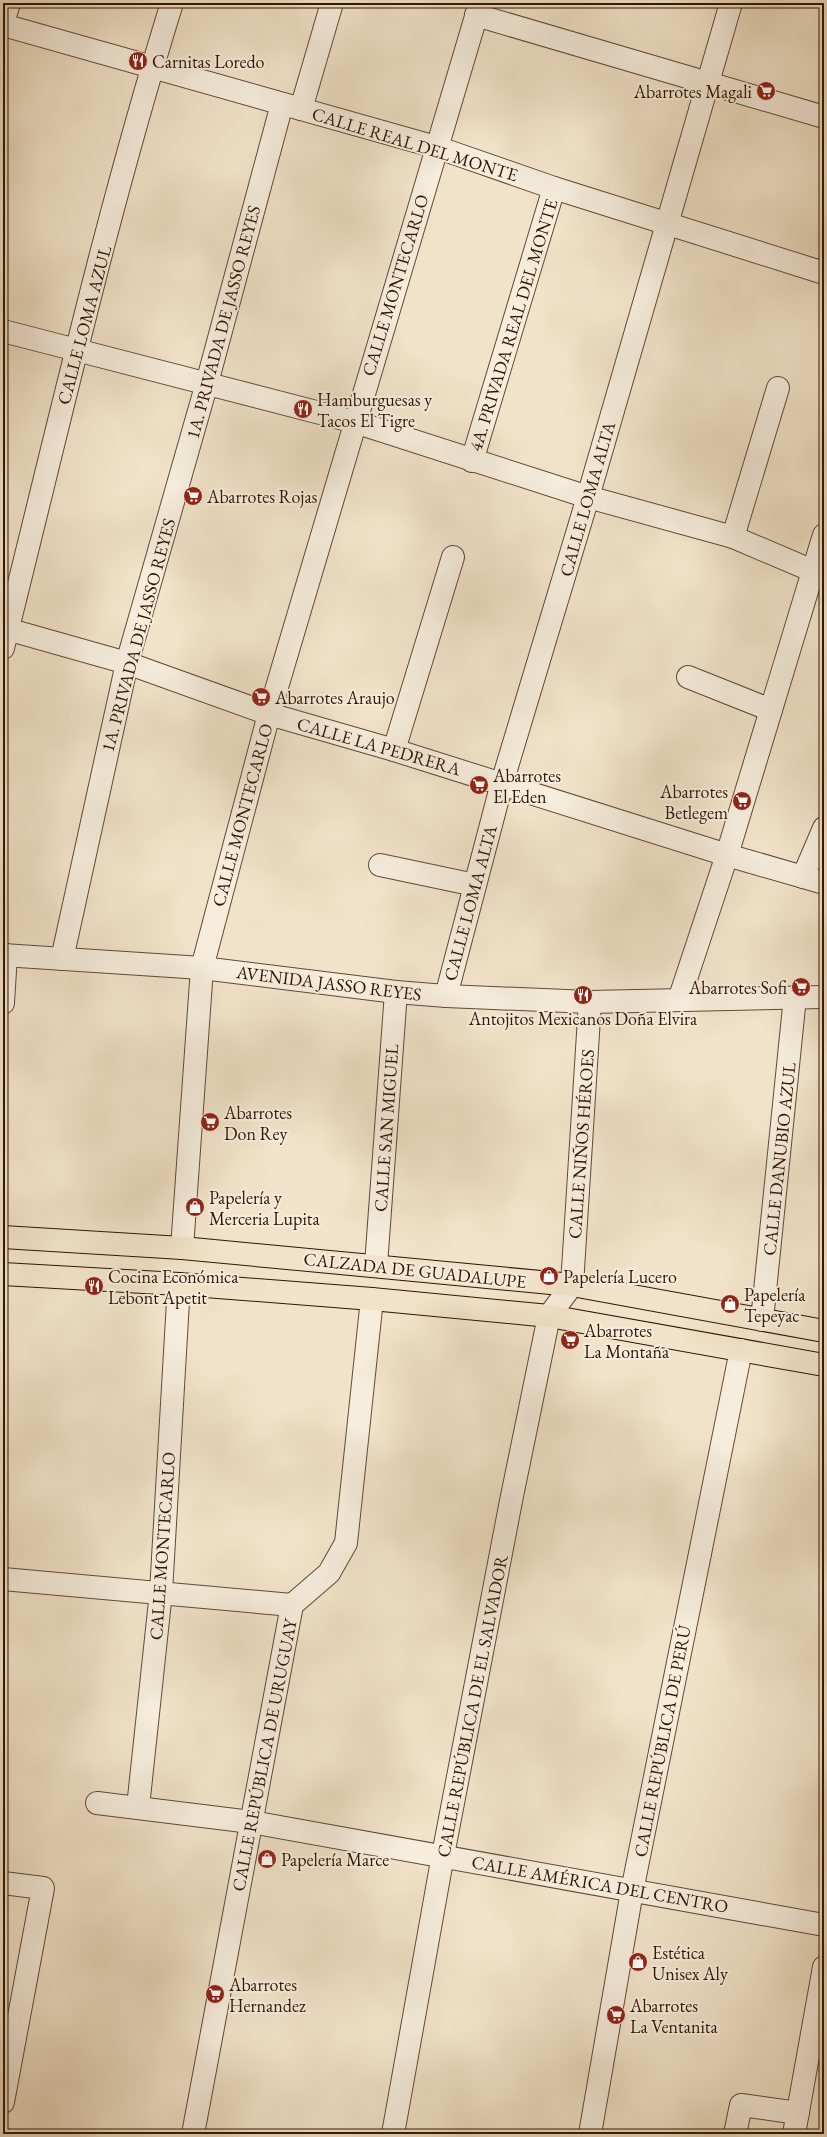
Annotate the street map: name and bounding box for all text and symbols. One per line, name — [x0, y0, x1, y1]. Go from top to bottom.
restaurant icon: Carnitas Loredo — [127, 50, 149, 72]
place label: Carnitas Loredo — [152, 50, 265, 73]
place label: Abarrotes Magali — [633, 80, 753, 103]
supermarket icon: Abarrotes Magali — [755, 80, 777, 102]
street label: CALLE REAL DEL MONTE — [309, 102, 521, 186]
street label: CALLE MONTECARLO — [356, 191, 434, 379]
street label: 4A. PRIVADA REAL DEL MONTE — [464, 196, 562, 454]
street label: 1A. PRIVADA DE JASSO REYES — [181, 203, 265, 441]
street label: CALLE LOMA AZUL — [52, 243, 116, 407]
place label: Hamburguesas y Tacos El Tigre — [317, 388, 432, 432]
restaurant icon: Hamburguesas y Tacos El Tigre — [292, 398, 314, 420]
street label: CALLE LOMA ALTA — [554, 418, 620, 579]
supermarket icon: Abarrotes Rojas — [182, 485, 204, 507]
place label: Abarrotes Rojas — [206, 485, 318, 508]
street label: 1A. PRIVADA DE JASSO REYES — [96, 516, 180, 754]
supermarket icon: Abarrotes Araujo — [250, 686, 272, 708]
place label: Abarrotes Araujo — [274, 686, 395, 709]
street label: CALLE LA PEDRERA — [294, 712, 464, 781]
street label: CALLE MONTECARLO — [206, 721, 278, 909]
place label: Abarrotes El Eden — [492, 764, 561, 808]
supermarket icon: Abarrotes El Eden — [468, 774, 490, 796]
place label: Abarrotes Betlegem — [659, 780, 728, 824]
supermarket icon: Abarrotes Betlegem — [731, 790, 753, 812]
street label: CALLE LOMA ALTA — [438, 822, 502, 983]
street label: AVENIDA JASSO REYES — [234, 960, 423, 1006]
place label: Abarrotes Sofi — [688, 976, 787, 999]
supermarket icon: Abarrotes Sofi — [790, 976, 812, 998]
restaurant icon: Antojitos Mexicanos Doña Elvira — [572, 984, 594, 1006]
place label: Antojitos Mexicanos Doña Elvira — [468, 1007, 698, 1030]
street label: CALLE SAN MIGUEL — [369, 1043, 403, 1213]
street label: CALLE NIÑOS HÉROES — [563, 1048, 599, 1240]
street label: CALLE DANUBIO AZUL — [757, 1061, 801, 1257]
place label: Abarrotes Don Rey — [223, 1101, 292, 1145]
supermarket icon: Abarrotes Don Rey — [199, 1111, 221, 1133]
place label: Papelería y Merceria Lupita — [209, 1186, 320, 1230]
shop icon: Papelería y Merceria Lupita — [184, 1196, 206, 1218]
street label: CALZADA DE GUADALUPE — [303, 1247, 527, 1293]
place label: Cocina Económica Lebont Apetit — [108, 1265, 239, 1309]
shop icon: Papelería Lucero — [538, 1265, 560, 1287]
place label: Papelería Lucero — [563, 1265, 677, 1288]
restaurant icon: Cocina Económica Lebont Apetit — [83, 1275, 105, 1297]
place label: Papelería Tepeyac — [744, 1283, 806, 1327]
shop icon: Papelería Tepeyac — [719, 1293, 741, 1315]
place label: Abarrotes La Montaña — [583, 1319, 670, 1363]
supermarket icon: Abarrotes La Montaña — [559, 1329, 581, 1351]
street label: CALLE MONTECARLO — [144, 1451, 180, 1641]
street label: CALLE REPÚBLICA DE EL SALVADOR — [431, 1553, 513, 1859]
street label: CALLE REPÚBLICA DE URUGUAY — [226, 1615, 302, 1893]
street label: CALLE REPÚBLICA DE PERÚ — [628, 1622, 696, 1859]
shop icon: Papelería Marce — [256, 1848, 278, 1870]
place label: Papelería Marce — [281, 1848, 389, 1871]
street label: CALLE AMÉRICA DEL CENTRO — [470, 1850, 730, 1918]
place label: Estética Unisex Aly — [652, 1941, 728, 1985]
shop icon: Estética Unisex Aly — [627, 1951, 649, 1973]
place label: Abarrotes Hernandez — [228, 1973, 306, 2017]
supermarket icon: Abarrotes Hernandez — [204, 1983, 226, 2005]
place label: Abarrotes La Ventanita — [629, 1994, 719, 2038]
supermarket icon: Abarrotes La Ventanita — [605, 2004, 627, 2026]

